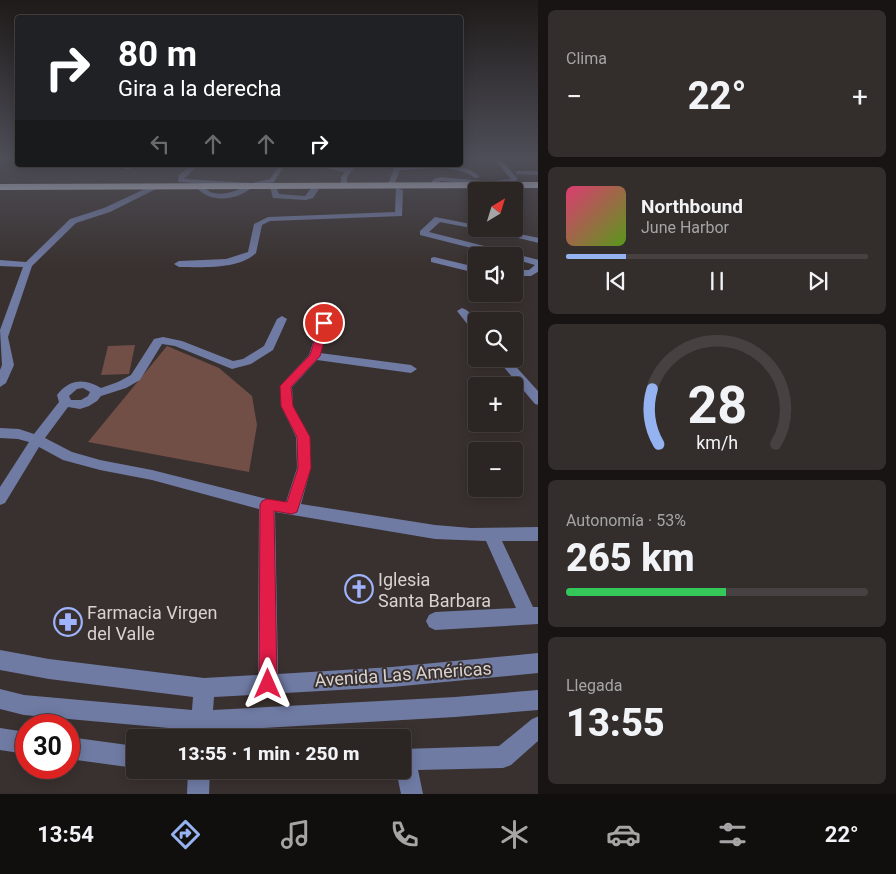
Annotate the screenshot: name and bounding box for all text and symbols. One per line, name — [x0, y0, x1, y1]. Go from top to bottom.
text: 80 m — [118, 34, 197, 75]
icon: right — [35, 35, 100, 100]
text: Clima — [566, 49, 607, 68]
text: 22° — [688, 74, 746, 118]
text: Gira a la derecha — [118, 76, 282, 101]
text: − — [566, 80, 582, 113]
text: + — [852, 80, 868, 113]
icon: left — [146, 130, 174, 158]
icon: ahead — [199, 130, 227, 158]
icon: ahead — [252, 130, 280, 158]
icon: right — [305, 130, 333, 158]
north arrow — [468, 182, 522, 238]
map controls — [468, 182, 523, 497]
text: Northbound — [641, 195, 743, 218]
text: June Harbor — [641, 218, 729, 237]
button: sound — [468, 247, 523, 302]
icon: previous — [602, 267, 630, 295]
icon: pause — [703, 267, 731, 295]
icon: next — [804, 267, 832, 295]
pin — [303, 302, 345, 344]
icon: arrive — [310, 309, 338, 337]
button: search — [468, 312, 523, 367]
text: 28 — [687, 375, 747, 436]
button: + — [468, 377, 523, 432]
text: km/h — [696, 432, 738, 453]
button: − — [468, 442, 523, 497]
text: Autonomía · 53% — [566, 511, 686, 530]
text: 265 km — [566, 536, 695, 580]
place label: Iglesia Santa Barbara — [378, 569, 491, 611]
church icon: Iglesia Santa Barbara — [344, 574, 374, 604]
place label: Farmacia Virgen del Valle — [87, 602, 218, 644]
pharmacy icon: Farmacia Virgen del Valle — [53, 607, 83, 637]
position arrow — [241, 657, 293, 709]
street label: Avenida Las Américas — [314, 657, 492, 691]
text: Llegada — [566, 676, 622, 695]
text: 13:55 — [566, 701, 665, 745]
speed limit sign: 30 — [15, 714, 80, 779]
text: 13:55 · 1 min · 250 m — [177, 742, 360, 765]
icon: directions — [168, 817, 203, 852]
icon: music — [278, 817, 313, 852]
icon: phone — [387, 817, 422, 852]
icon: climate — [497, 817, 532, 852]
icon: car — [606, 817, 641, 852]
icon: filters — [715, 817, 750, 852]
text: 13:54 — [37, 822, 94, 847]
text: 22° — [825, 822, 859, 847]

